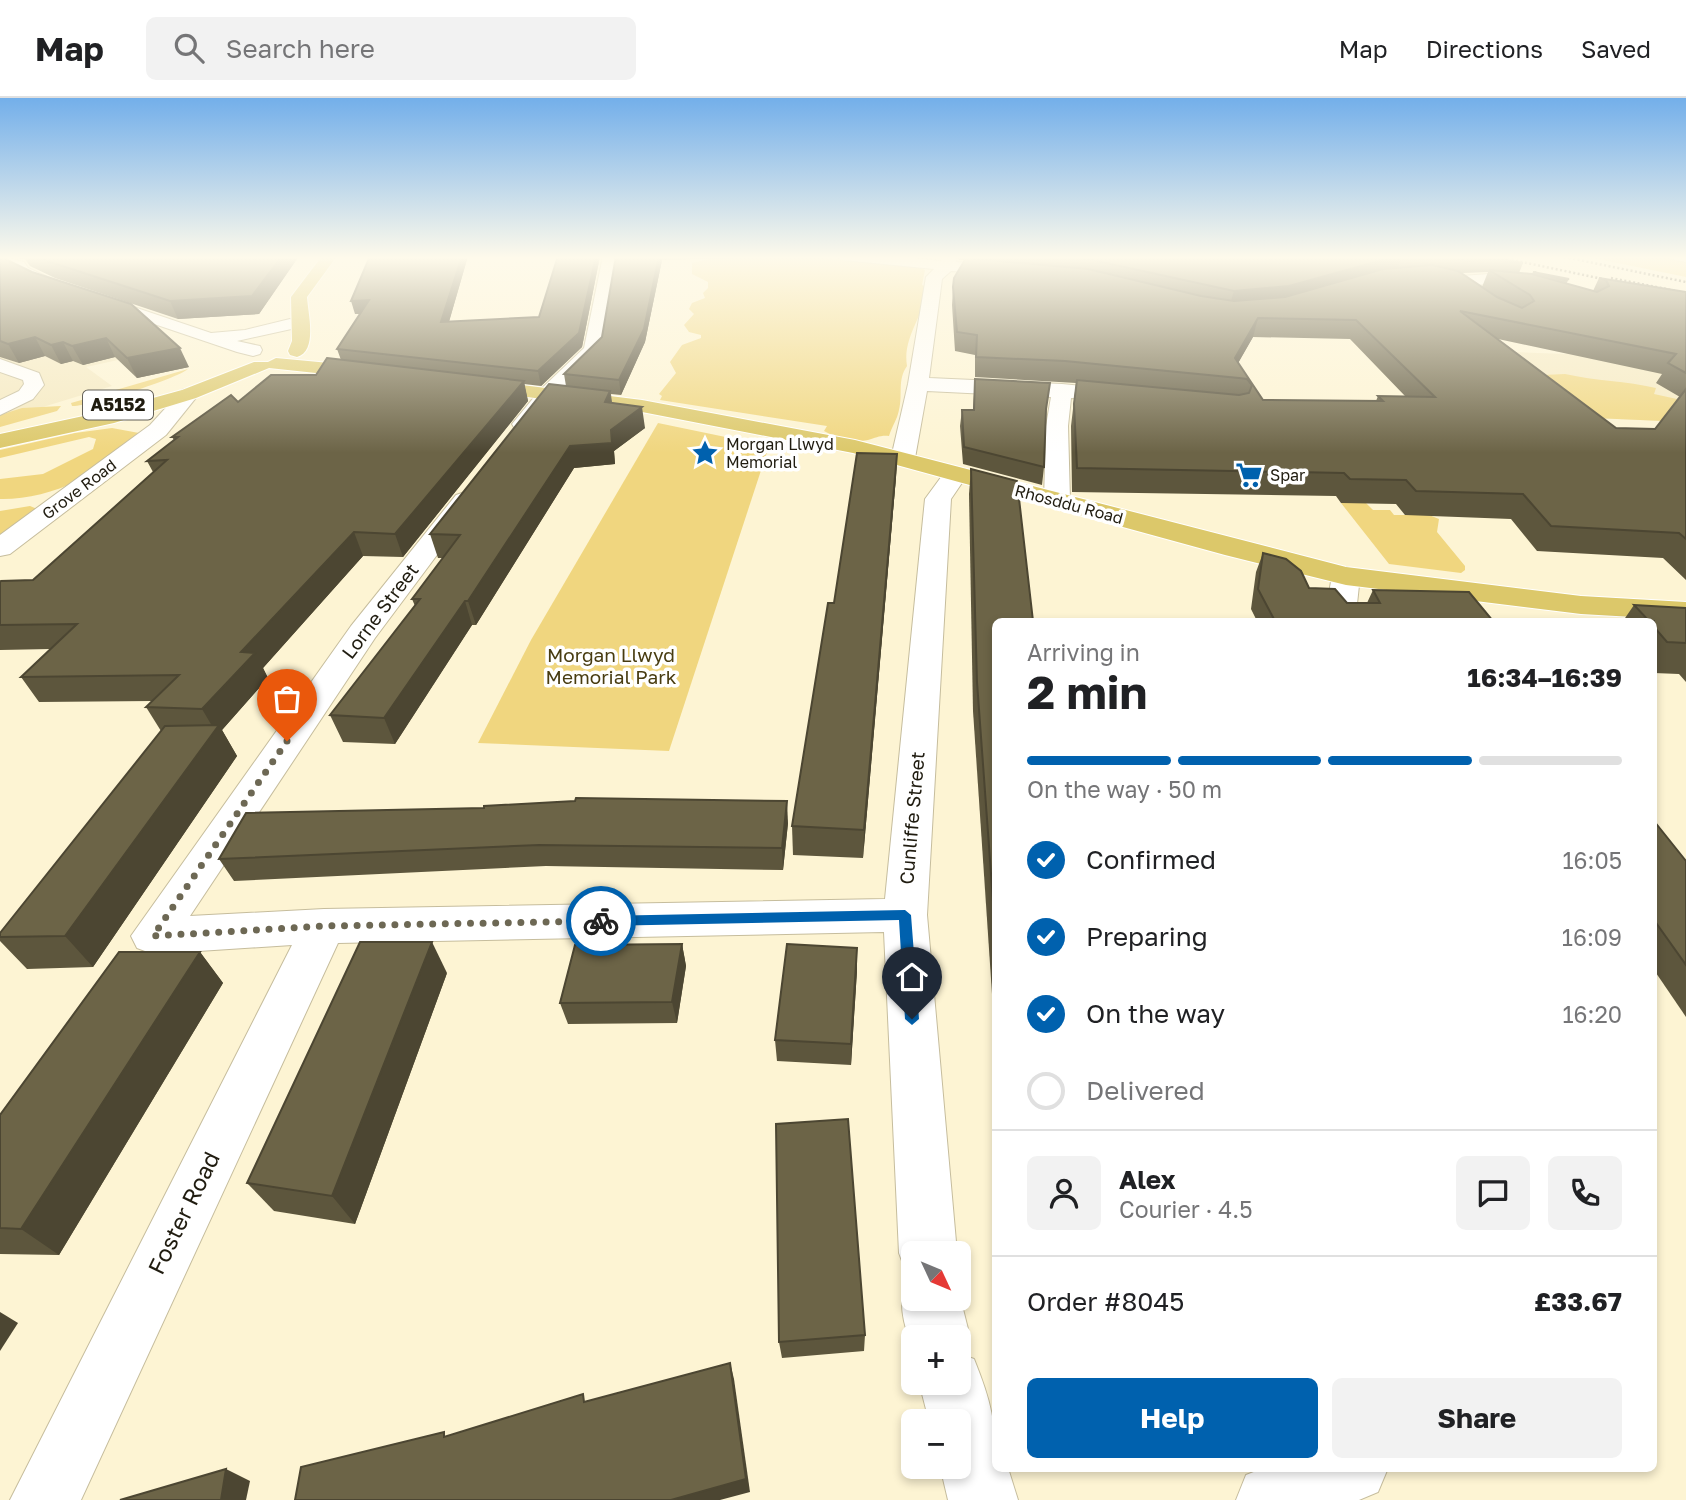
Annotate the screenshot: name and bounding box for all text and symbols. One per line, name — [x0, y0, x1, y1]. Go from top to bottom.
search box — [146, 17, 636, 80]
text: Map — [35, 29, 104, 68]
icon: search — [170, 29, 208, 67]
text: Search here — [226, 33, 375, 64]
text: Map — [1339, 34, 1388, 63]
text: Directions — [1426, 34, 1543, 63]
text: Saved — [1581, 34, 1651, 63]
road number: A5152 — [83, 390, 153, 419]
place label: Morgan Llwyd Memorial — [726, 434, 834, 472]
place icon: Morgan Llwyd Memorial — [690, 438, 720, 468]
street label: Grove Road — [38, 455, 120, 523]
supermarket icon: Spar — [1234, 460, 1264, 490]
place label: Spar — [1270, 465, 1305, 485]
street label: Rhosddu Road — [1013, 480, 1125, 528]
street label: Lorne Street — [336, 559, 423, 663]
text: Arriving in — [1027, 638, 1140, 666]
park label: Morgan Llwyd Memorial Park — [546, 643, 677, 688]
text: 16:34–16:39 — [1467, 662, 1622, 693]
text: 2 min — [1027, 664, 1147, 719]
pin — [257, 669, 317, 741]
icon: bag — [268, 680, 306, 718]
street label: Cunliffe Street — [894, 751, 929, 885]
text: On the way · 50 m — [1027, 775, 1222, 803]
icon: check — [1027, 841, 1065, 879]
text: Confirmed — [1086, 844, 1216, 875]
text: 16:05 — [1562, 846, 1622, 874]
courier — [566, 886, 636, 956]
icon: bike — [582, 902, 620, 940]
icon: check — [1027, 918, 1065, 956]
text: Preparing — [1086, 921, 1208, 952]
text: 16:09 — [1562, 923, 1622, 951]
pin — [882, 947, 942, 1019]
icon: home — [893, 958, 931, 996]
icon: check — [1027, 995, 1065, 1033]
text: On the way — [1086, 998, 1225, 1029]
text: 16:20 — [1562, 1000, 1622, 1028]
text: Delivered — [1086, 1075, 1205, 1106]
street label: Foster Road — [141, 1147, 225, 1278]
button: person — [1027, 1156, 1101, 1230]
button: chat — [1456, 1156, 1530, 1230]
button: phone — [1548, 1156, 1622, 1230]
text: Alex — [1119, 1164, 1176, 1195]
text: Courier · 4.5 — [1119, 1195, 1252, 1223]
north arrow — [901, 1241, 971, 1311]
map controls — [901, 1241, 971, 1479]
text: Order #8045 — [1027, 1286, 1184, 1317]
text: £33.67 — [1534, 1286, 1622, 1317]
button: + — [901, 1325, 971, 1395]
button: Help — [1027, 1378, 1318, 1458]
button: Share — [1332, 1378, 1622, 1458]
button: − — [901, 1409, 971, 1479]

